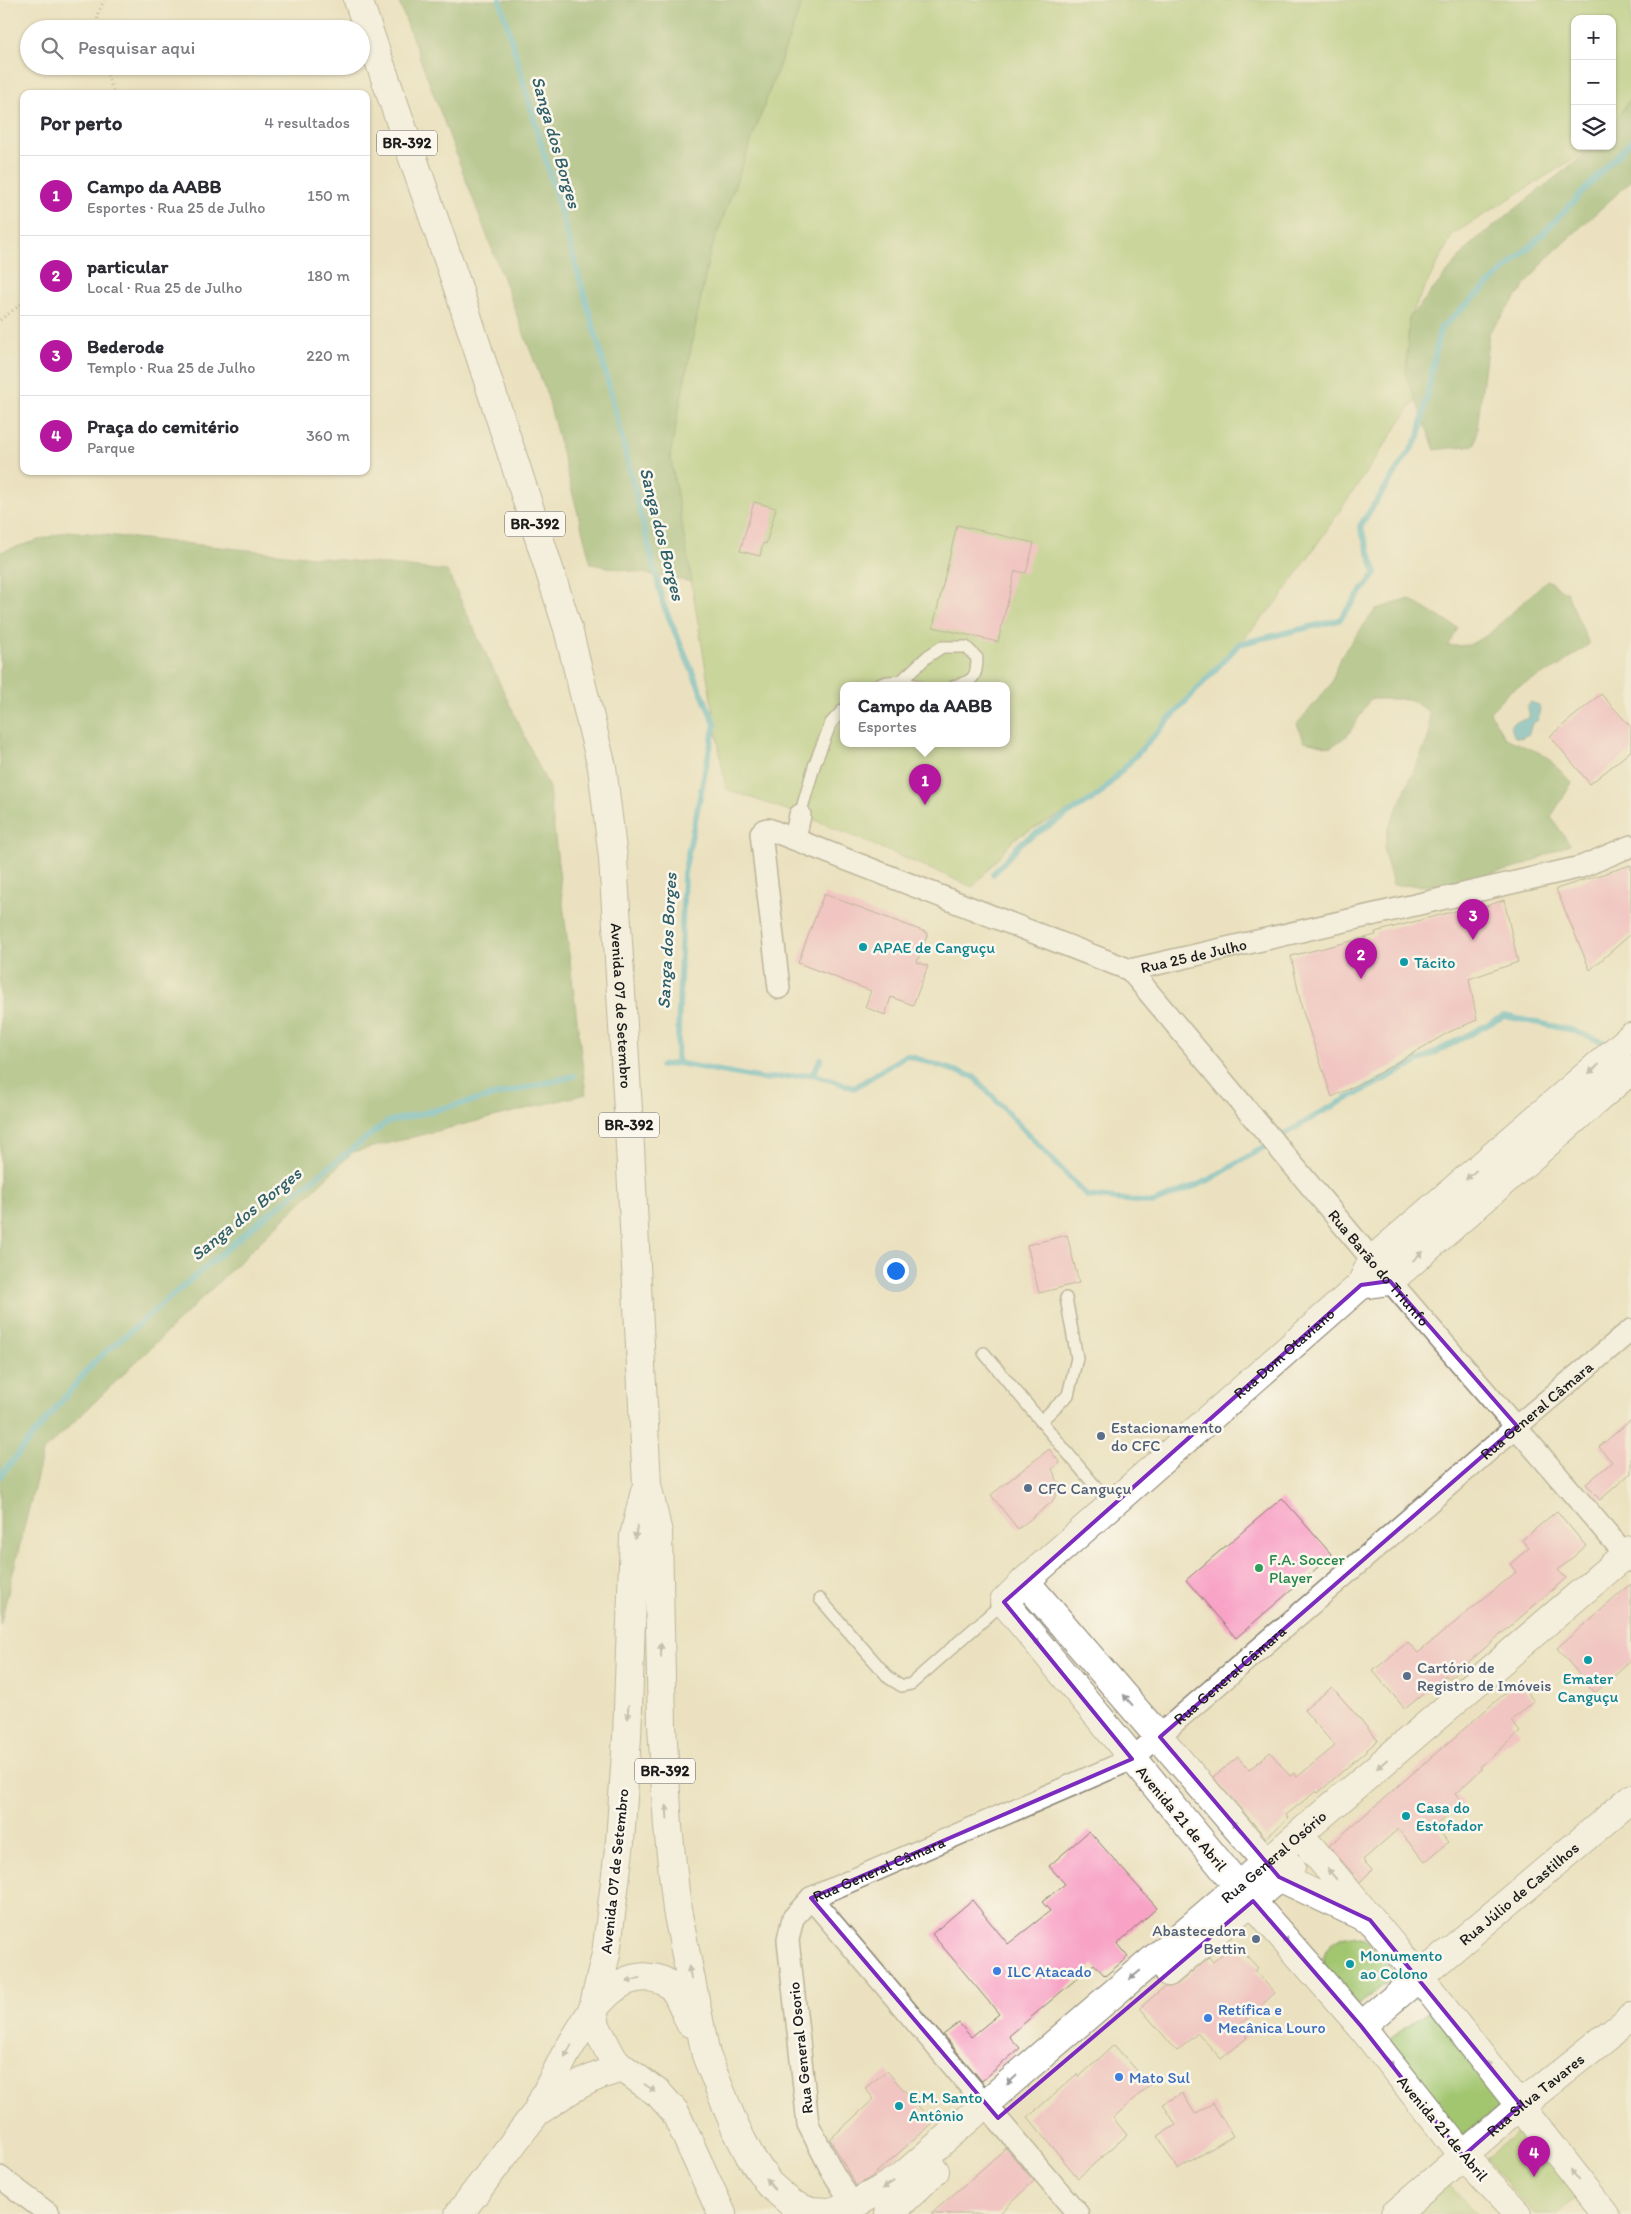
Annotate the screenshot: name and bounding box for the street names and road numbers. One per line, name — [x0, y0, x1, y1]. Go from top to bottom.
road number: BR-392 — [377, 130, 437, 156]
road number: BR-392 — [505, 512, 565, 536]
street label: Avenida 07 de Setembro — [607, 922, 636, 1089]
street label: Rua 25 de Julho — [1139, 935, 1249, 977]
road number: BR-392 — [599, 1112, 659, 1138]
street label: Rua Barão do Triunfo — [1324, 1206, 1433, 1330]
street label: Rua Dom Otaviano — [1230, 1304, 1338, 1403]
street label: Rua General Câmara — [1476, 1357, 1597, 1464]
street label: Rua General Câmara — [1170, 1621, 1290, 1729]
road number: BR-392 — [635, 1758, 695, 1784]
street label: Avenida 21 de Abril — [1132, 1762, 1231, 1875]
street label: Avenida 07 de Setembro — [596, 1788, 633, 1955]
street label: Rua General Osório — [1217, 1806, 1330, 1907]
street label: Rua General Câmara — [810, 1832, 949, 1906]
street label: Rua Júlio de Castilhos — [1455, 1838, 1583, 1950]
street label: Rua General Osorio — [784, 1981, 817, 2115]
street label: Rua Silva Tavares — [1483, 2049, 1588, 2141]
street label: Avenida 21 de Abril — [1393, 2072, 1492, 2185]

